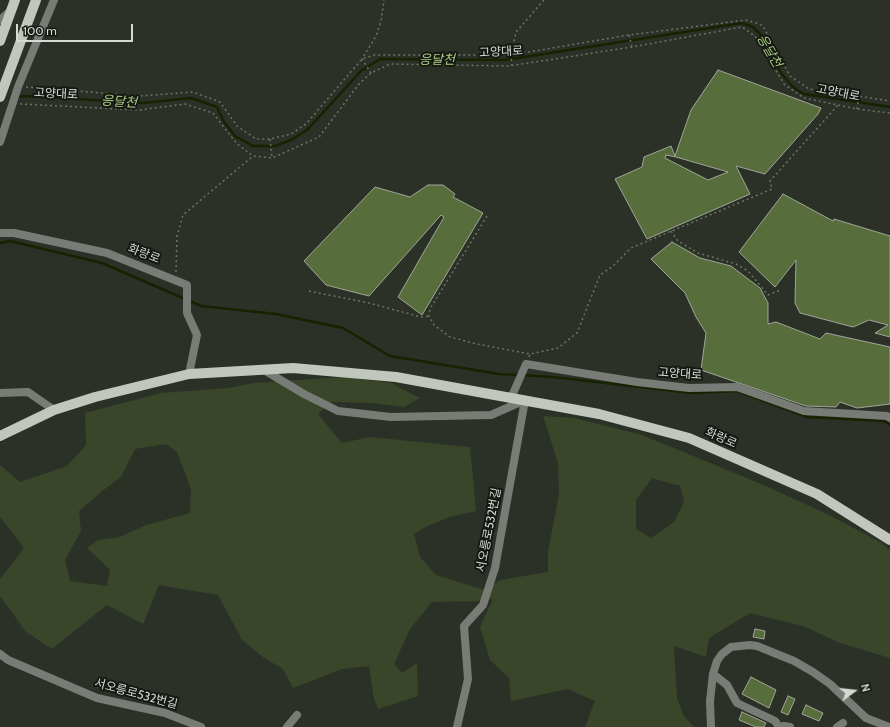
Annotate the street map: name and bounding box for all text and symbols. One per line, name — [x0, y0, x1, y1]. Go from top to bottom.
scale bar — [18, 16, 135, 42]
text: 100 m — [23, 23, 57, 38]
water label: 응달천 — [753, 32, 785, 70]
street label: 고양대로 — [479, 44, 523, 60]
water label: 응달천 — [419, 52, 455, 68]
street label: 고양대로 — [815, 82, 861, 104]
street label: 고양대로 — [34, 86, 78, 102]
water label: 응달천 — [101, 93, 137, 111]
street label: 화랑로 — [126, 241, 162, 267]
street label: 고양대로 — [657, 365, 703, 383]
street label: 화랑로 — [703, 425, 739, 451]
street label: 서오릉로532번길 — [474, 487, 504, 573]
north arrow — [834, 671, 874, 711]
street label: 서오릉로532번길 — [93, 676, 179, 712]
text: N — [858, 682, 873, 693]

